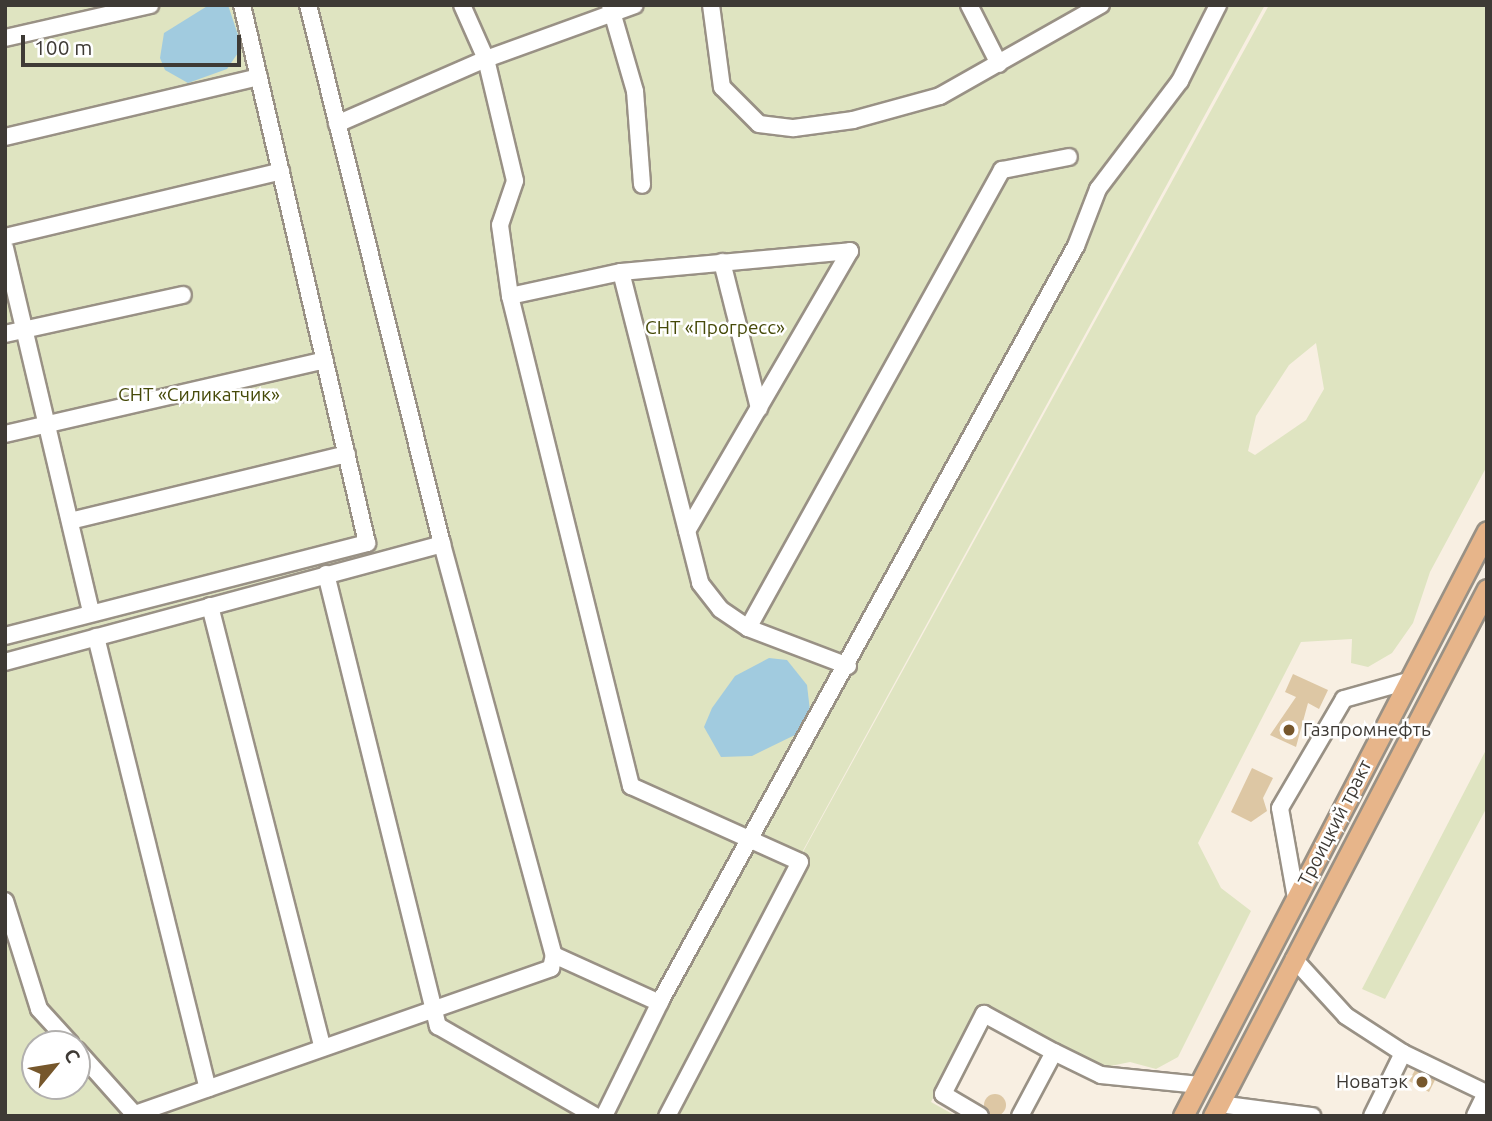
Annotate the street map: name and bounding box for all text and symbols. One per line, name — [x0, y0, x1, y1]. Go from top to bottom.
scale bar — [24, 21, 245, 65]
text: 100 m — [34, 35, 92, 59]
park label: СНТ «Прогресс» — [645, 317, 785, 339]
park label: СНТ «Силикатчик» — [118, 384, 280, 406]
place label: Газпромнефть — [1303, 719, 1431, 741]
marker: Газпромнефть — [1281, 722, 1297, 738]
street label: Троицкий тракт — [1293, 756, 1377, 890]
north arrow — [21, 1030, 91, 1100]
text: С — [60, 1045, 85, 1066]
place label: Новатэк — [1336, 1071, 1408, 1093]
marker: Новатэк — [1414, 1074, 1430, 1090]

